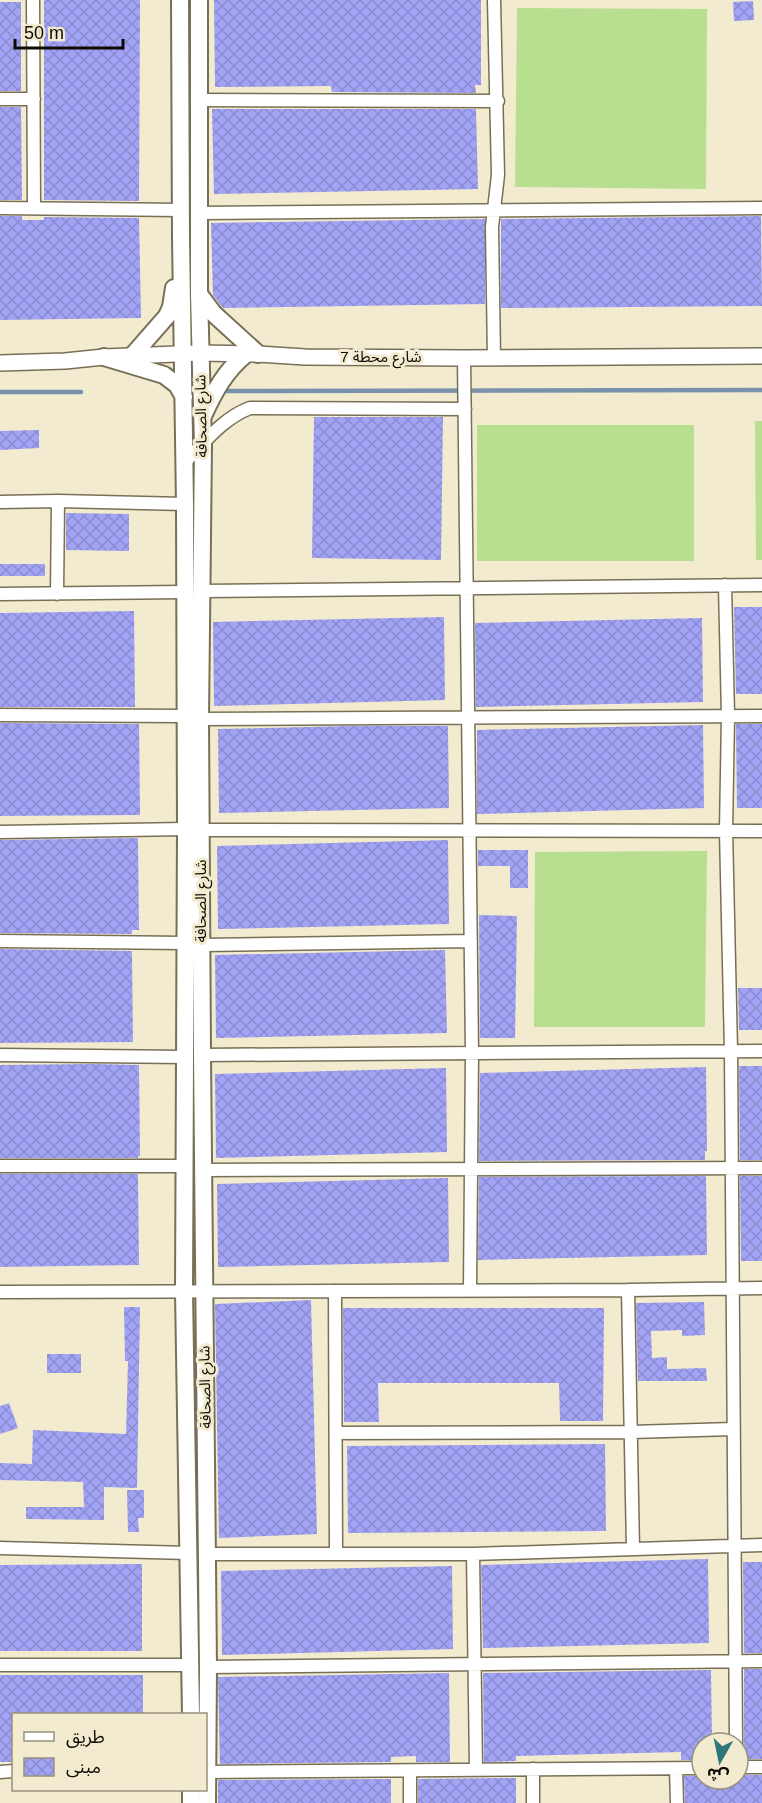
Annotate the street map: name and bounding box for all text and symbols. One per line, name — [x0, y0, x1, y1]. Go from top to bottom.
scale bar — [15, 12, 123, 50]
text: 50 m — [24, 23, 64, 43]
street label: شارع محطة 7 — [340, 348, 422, 369]
street label: شارع الصحافة — [191, 374, 214, 458]
street label: شارع الصحافة — [192, 859, 213, 943]
street label: شارع الصحافة — [195, 1345, 218, 1429]
legend — [12, 1713, 207, 1791]
text: طريق — [66, 1727, 105, 1748]
north arrow — [690, 1731, 750, 1791]
text: مبنى — [66, 1757, 101, 1778]
text: ش — [705, 1764, 730, 1785]

